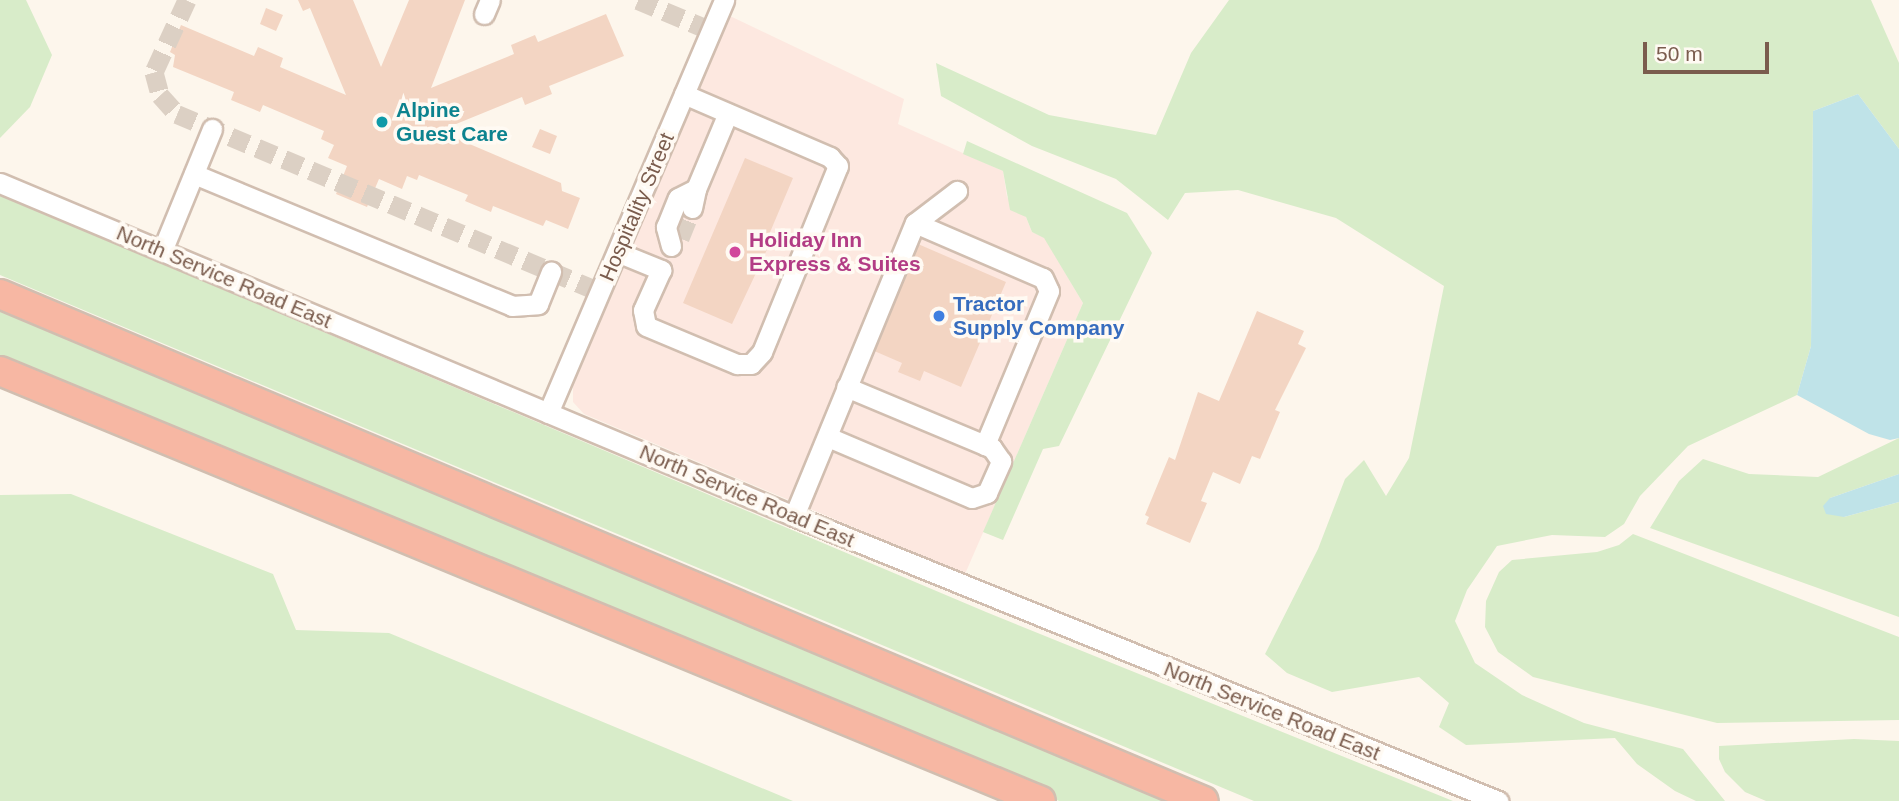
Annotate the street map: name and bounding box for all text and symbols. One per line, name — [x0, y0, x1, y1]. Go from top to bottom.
scale bar — [1647, 28, 1773, 72]
text: 50 m — [1656, 42, 1703, 65]
place label: Alpine Guest Care — [396, 97, 508, 147]
marker: Alpine Guest Care — [374, 114, 390, 130]
street label: Hospitality Street — [594, 129, 680, 285]
street label: North Service Road East — [113, 220, 335, 334]
place label: Holiday Inn Express & Suites — [749, 227, 921, 277]
marker: Holiday Inn Express & Suites — [727, 244, 743, 260]
place label: Tractor Supply Company — [953, 291, 1125, 341]
marker: Tractor Supply Company — [931, 308, 947, 324]
street label: North Service Road East — [636, 439, 858, 553]
street label: North Service Road East — [1160, 656, 1384, 766]

